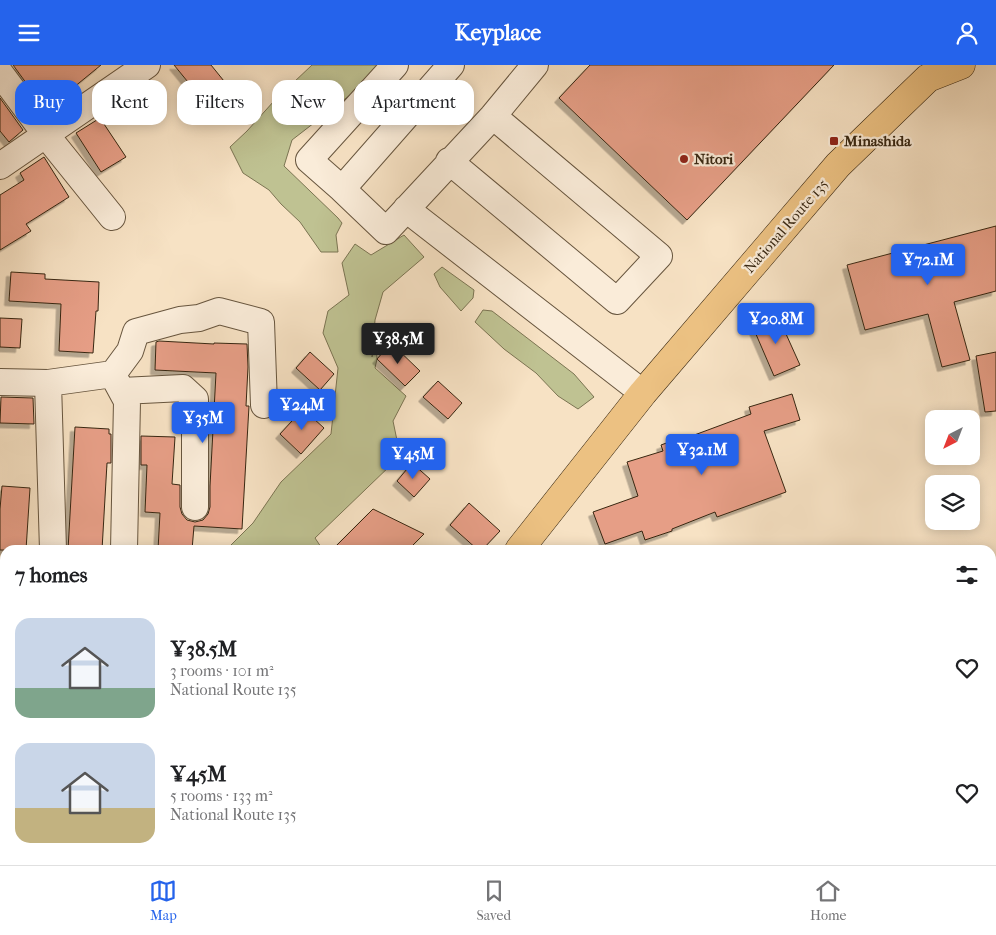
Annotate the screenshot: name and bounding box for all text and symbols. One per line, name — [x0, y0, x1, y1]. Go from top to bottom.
icon: menu — [15, 19, 43, 47]
icon: person — [953, 19, 981, 47]
text: Keyplace — [455, 20, 541, 46]
chip: Buy — [15, 80, 82, 125]
chip: Rent — [92, 80, 167, 125]
chip: Filters — [177, 80, 262, 125]
chip: New — [272, 80, 344, 125]
chip: Apartment — [354, 80, 474, 125]
place label: Minashida — [843, 132, 912, 150]
marker: Minashida — [828, 135, 840, 147]
place label: Nitori — [694, 150, 734, 168]
marker: Nitori — [678, 153, 690, 165]
street label: National Route 135 — [740, 175, 832, 277]
pin: ¥72.1M — [887, 243, 969, 286]
text: ¥72.1M — [902, 250, 954, 269]
pin: ¥20.8M — [735, 303, 817, 345]
text: ¥20.8M — [748, 309, 804, 328]
pin: ¥38.5M — [357, 323, 439, 365]
text: ¥38.5M — [372, 329, 424, 348]
pin: ¥24M — [272, 389, 332, 431]
text: ¥24M — [280, 395, 324, 414]
pin: ¥35M — [173, 401, 233, 444]
text: ¥35M — [183, 408, 223, 427]
north arrow — [925, 410, 980, 465]
map controls — [925, 410, 980, 530]
pin: ¥32.1M — [661, 433, 743, 476]
pin: ¥45M — [383, 437, 443, 480]
text: ¥32.1M — [677, 440, 727, 459]
text: ¥45M — [391, 444, 435, 463]
button: layers — [925, 475, 980, 530]
icon: filters — [953, 561, 981, 589]
text: 7 homes — [15, 563, 87, 587]
text: ¥38.5M — [170, 637, 237, 661]
icon: home — [55, 638, 115, 698]
icon: heart — [953, 654, 981, 682]
text: 3 rooms · 101 m² — [170, 661, 273, 680]
text: National Route 135 — [170, 680, 297, 699]
text: ¥45M — [170, 762, 226, 786]
icon: home — [55, 763, 115, 823]
icon: heart — [953, 779, 981, 807]
text: 5 rooms · 133 m² — [170, 786, 273, 805]
text: National Route 135 — [170, 805, 297, 824]
tab: Map — [149, 877, 177, 924]
tab: Saved — [476, 877, 511, 924]
tab: Home — [810, 877, 847, 924]

